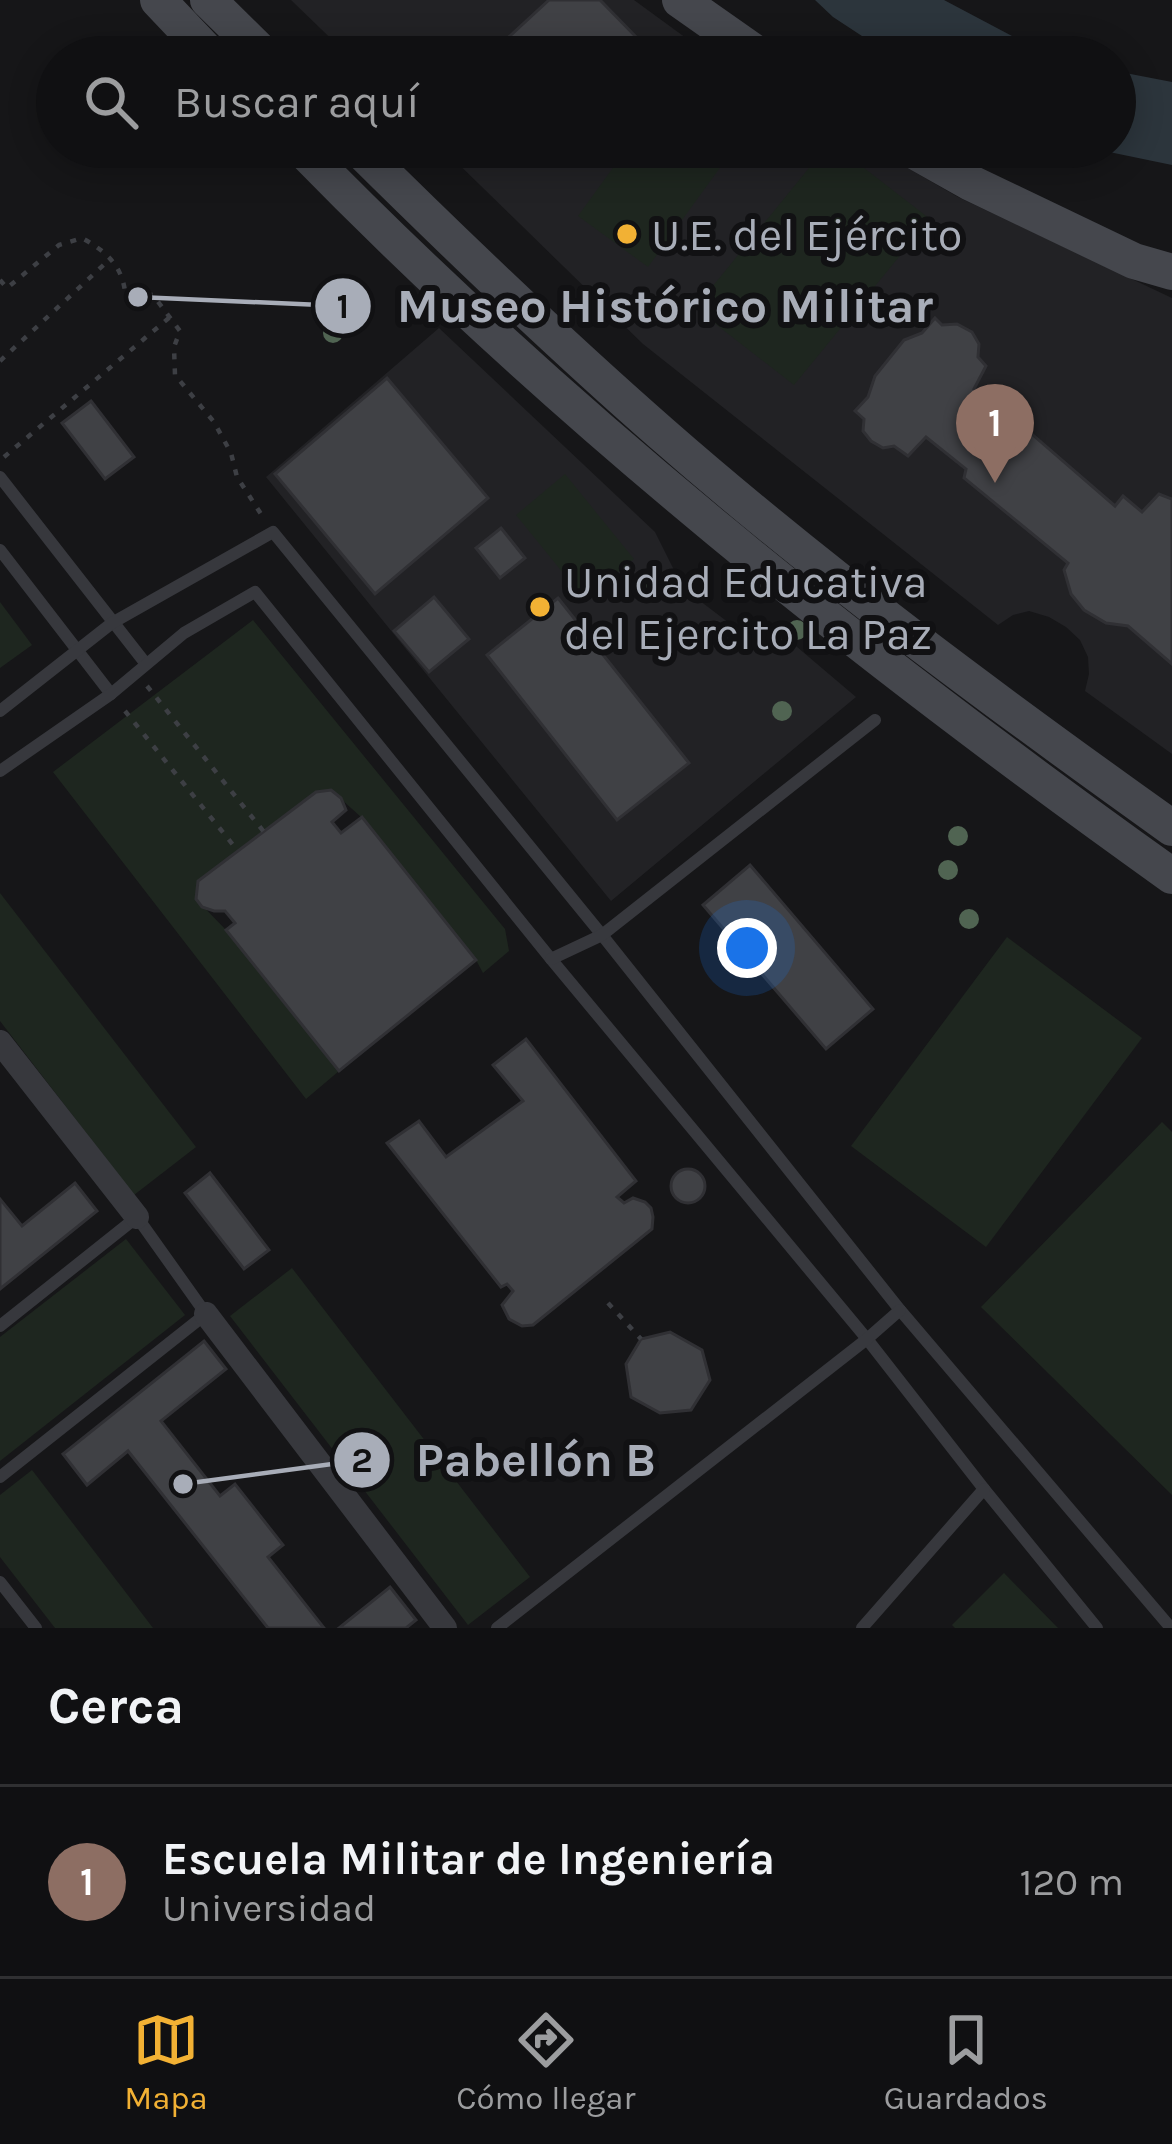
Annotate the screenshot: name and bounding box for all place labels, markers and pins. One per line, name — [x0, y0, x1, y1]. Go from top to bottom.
place label: U.E. del Ejército — [651, 209, 962, 262]
marker: U.E. del Ejército — [614, 221, 640, 247]
callout: Museo Histórico Militar — [313, 264, 957, 348]
pin: 1 — [956, 384, 1034, 483]
place label: Unidad Educativa del Ejercito La Paz — [564, 556, 932, 661]
marker: Unidad Educativa del Ejercito La Paz — [527, 594, 553, 620]
callout: Pabellón B — [332, 1418, 680, 1502]

